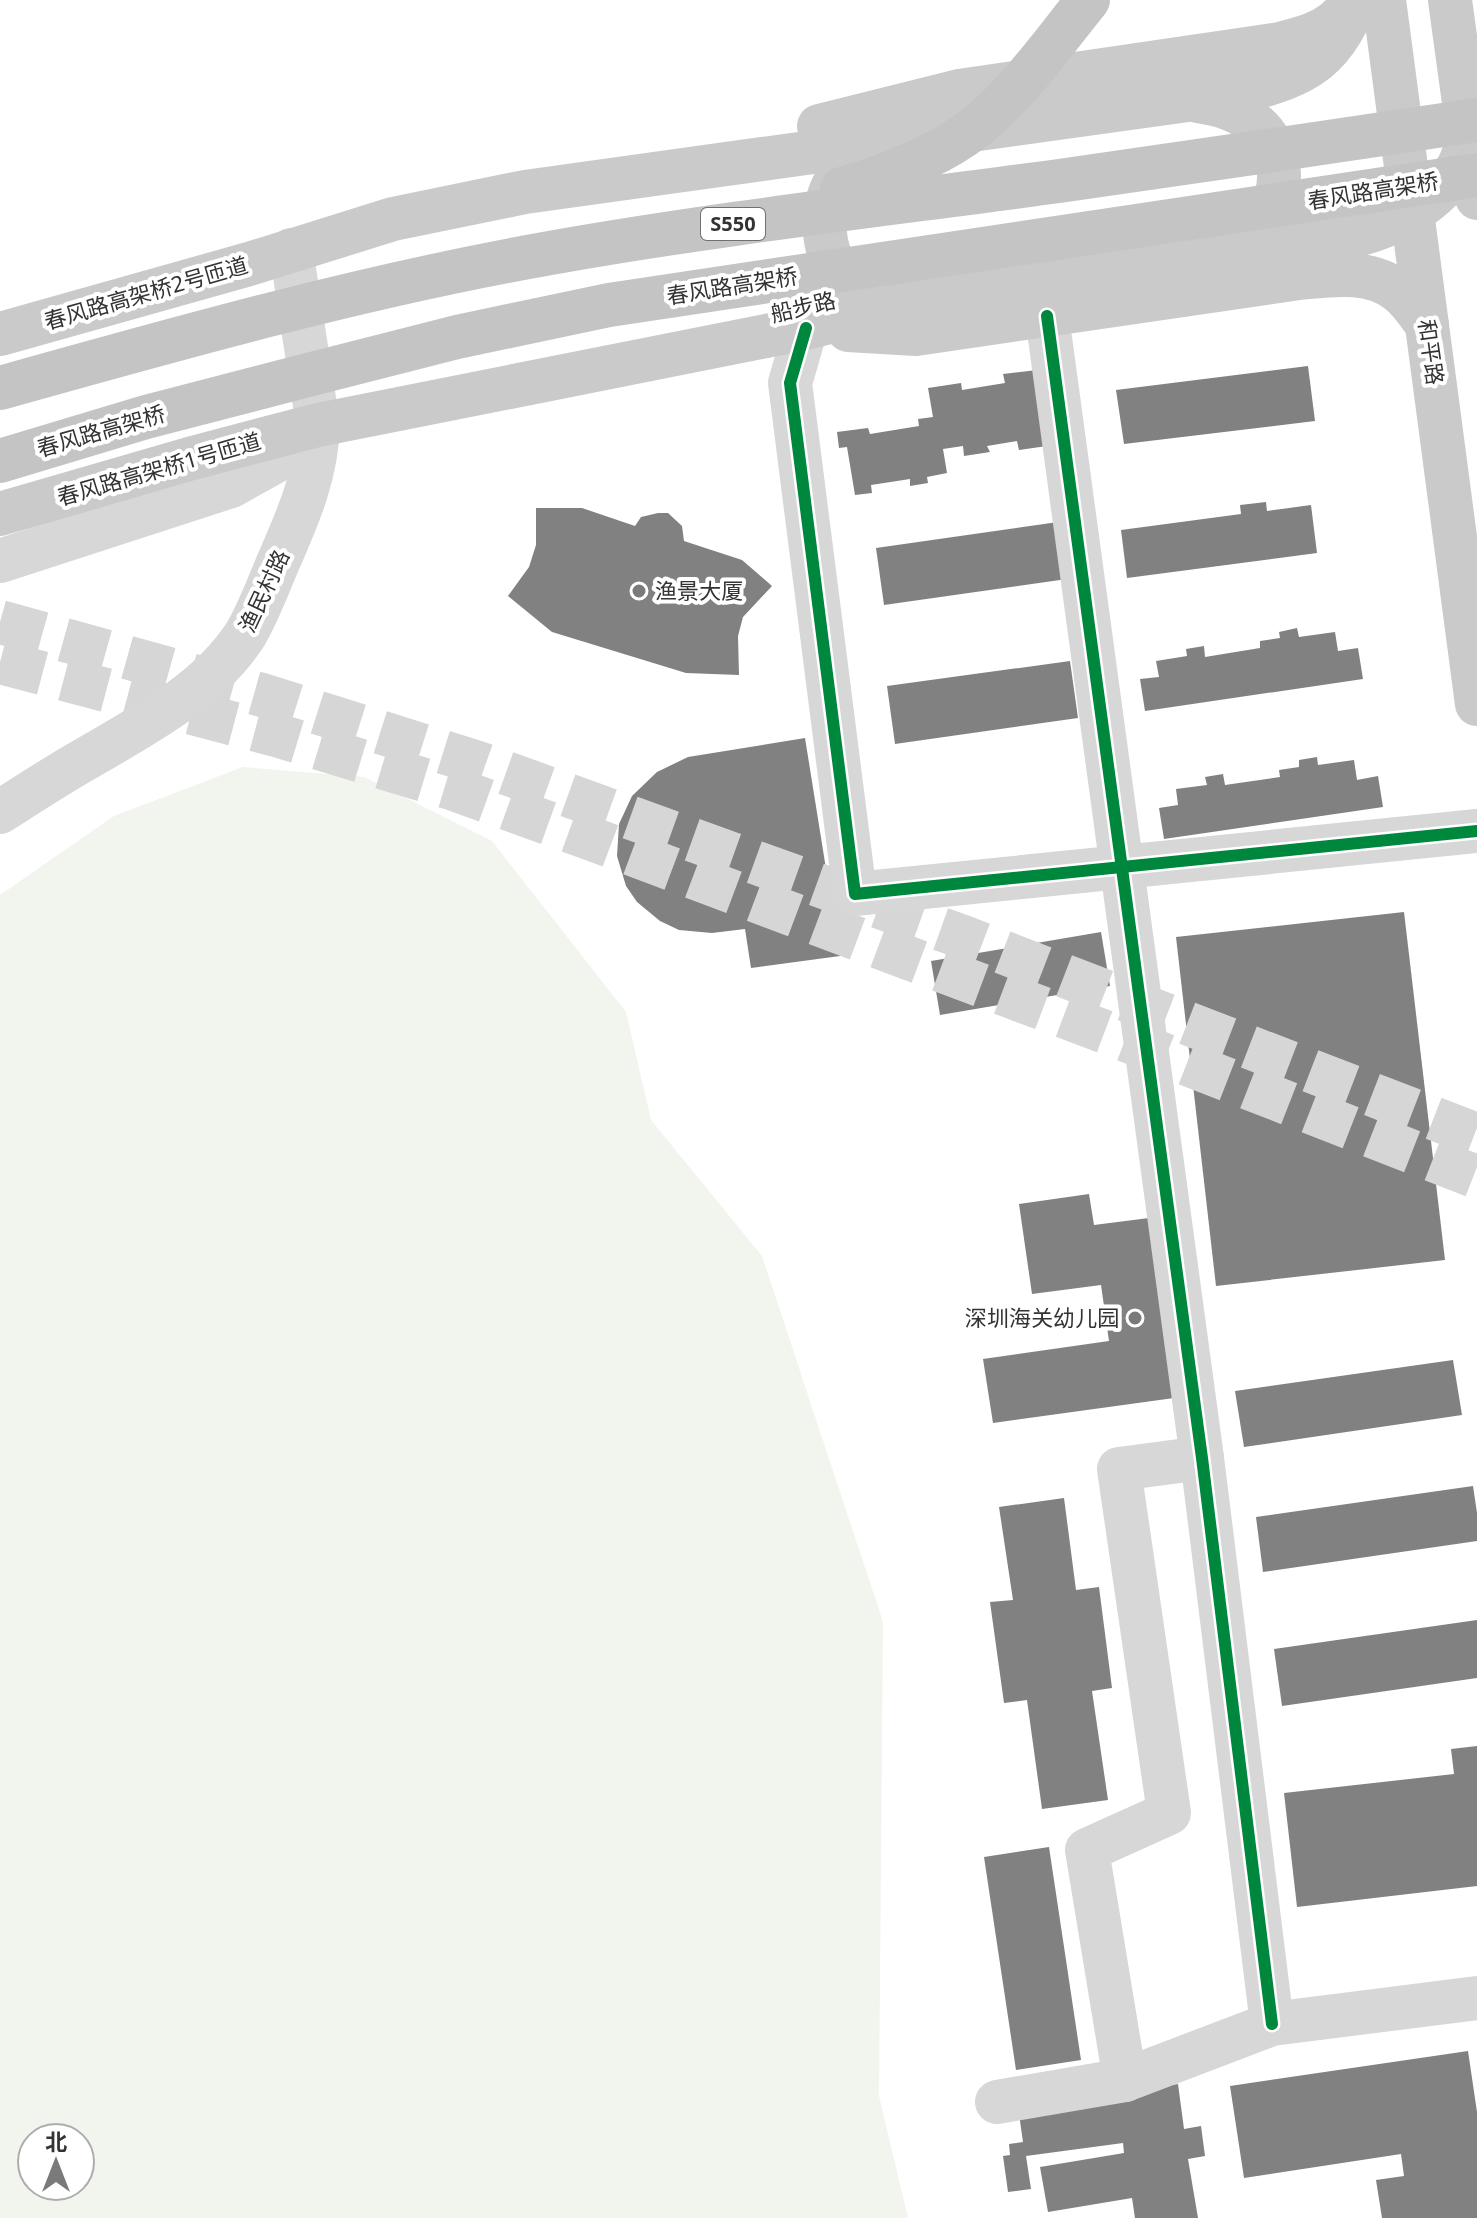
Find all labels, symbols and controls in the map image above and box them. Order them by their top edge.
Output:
street label: 春风路高架桥 [1305,165,1440,215]
road number: S550 [701,208,765,240]
street label: 春风路高架桥2号匝道 [40,249,251,335]
street label: 春风路高架桥 [664,260,799,310]
street label: 船步路 [767,284,838,328]
street label: 和平路 [1413,317,1451,387]
street label: 春风路高架桥 [33,397,168,463]
street label: 春风路高架桥1号匝道 [53,425,264,511]
street label: 渔民村路 [231,544,295,637]
place label: 渔景大厦 [655,575,743,605]
marker: 渔景大厦 [630,582,648,600]
place label: 深圳海关幼儿园 [965,1302,1119,1332]
marker: 深圳海关幼儿园 [1126,1309,1144,1327]
north arrow [16,2122,96,2202]
text: 北 [45,2126,67,2156]

